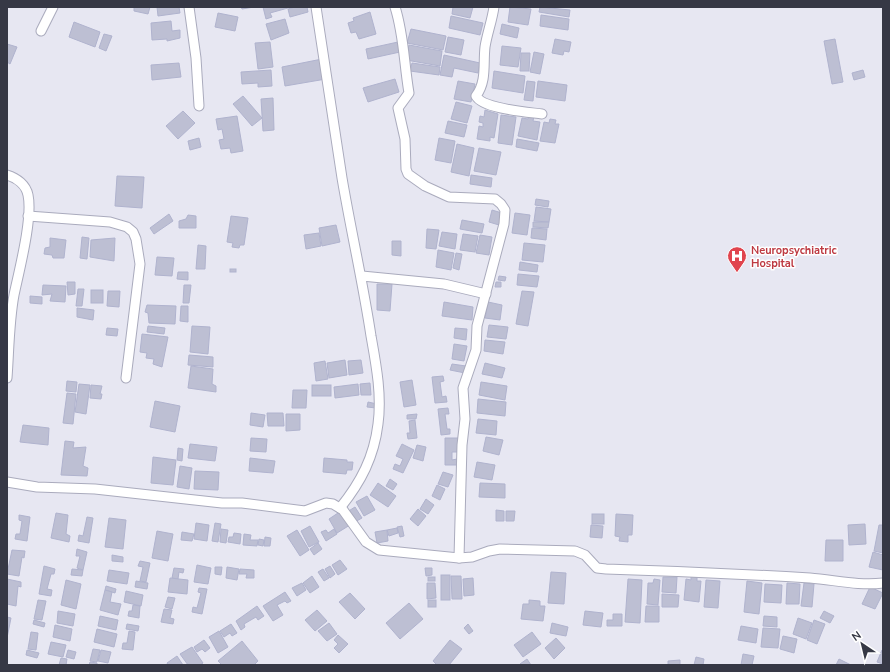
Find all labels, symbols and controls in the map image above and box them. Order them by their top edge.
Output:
place label: Neuropsychiatric Hospital [751,243,837,271]
hospital icon: Neuropsychiatric Hospital [726,245,748,273]
north arrow [842,624,882,664]
text: N [849,628,864,645]

